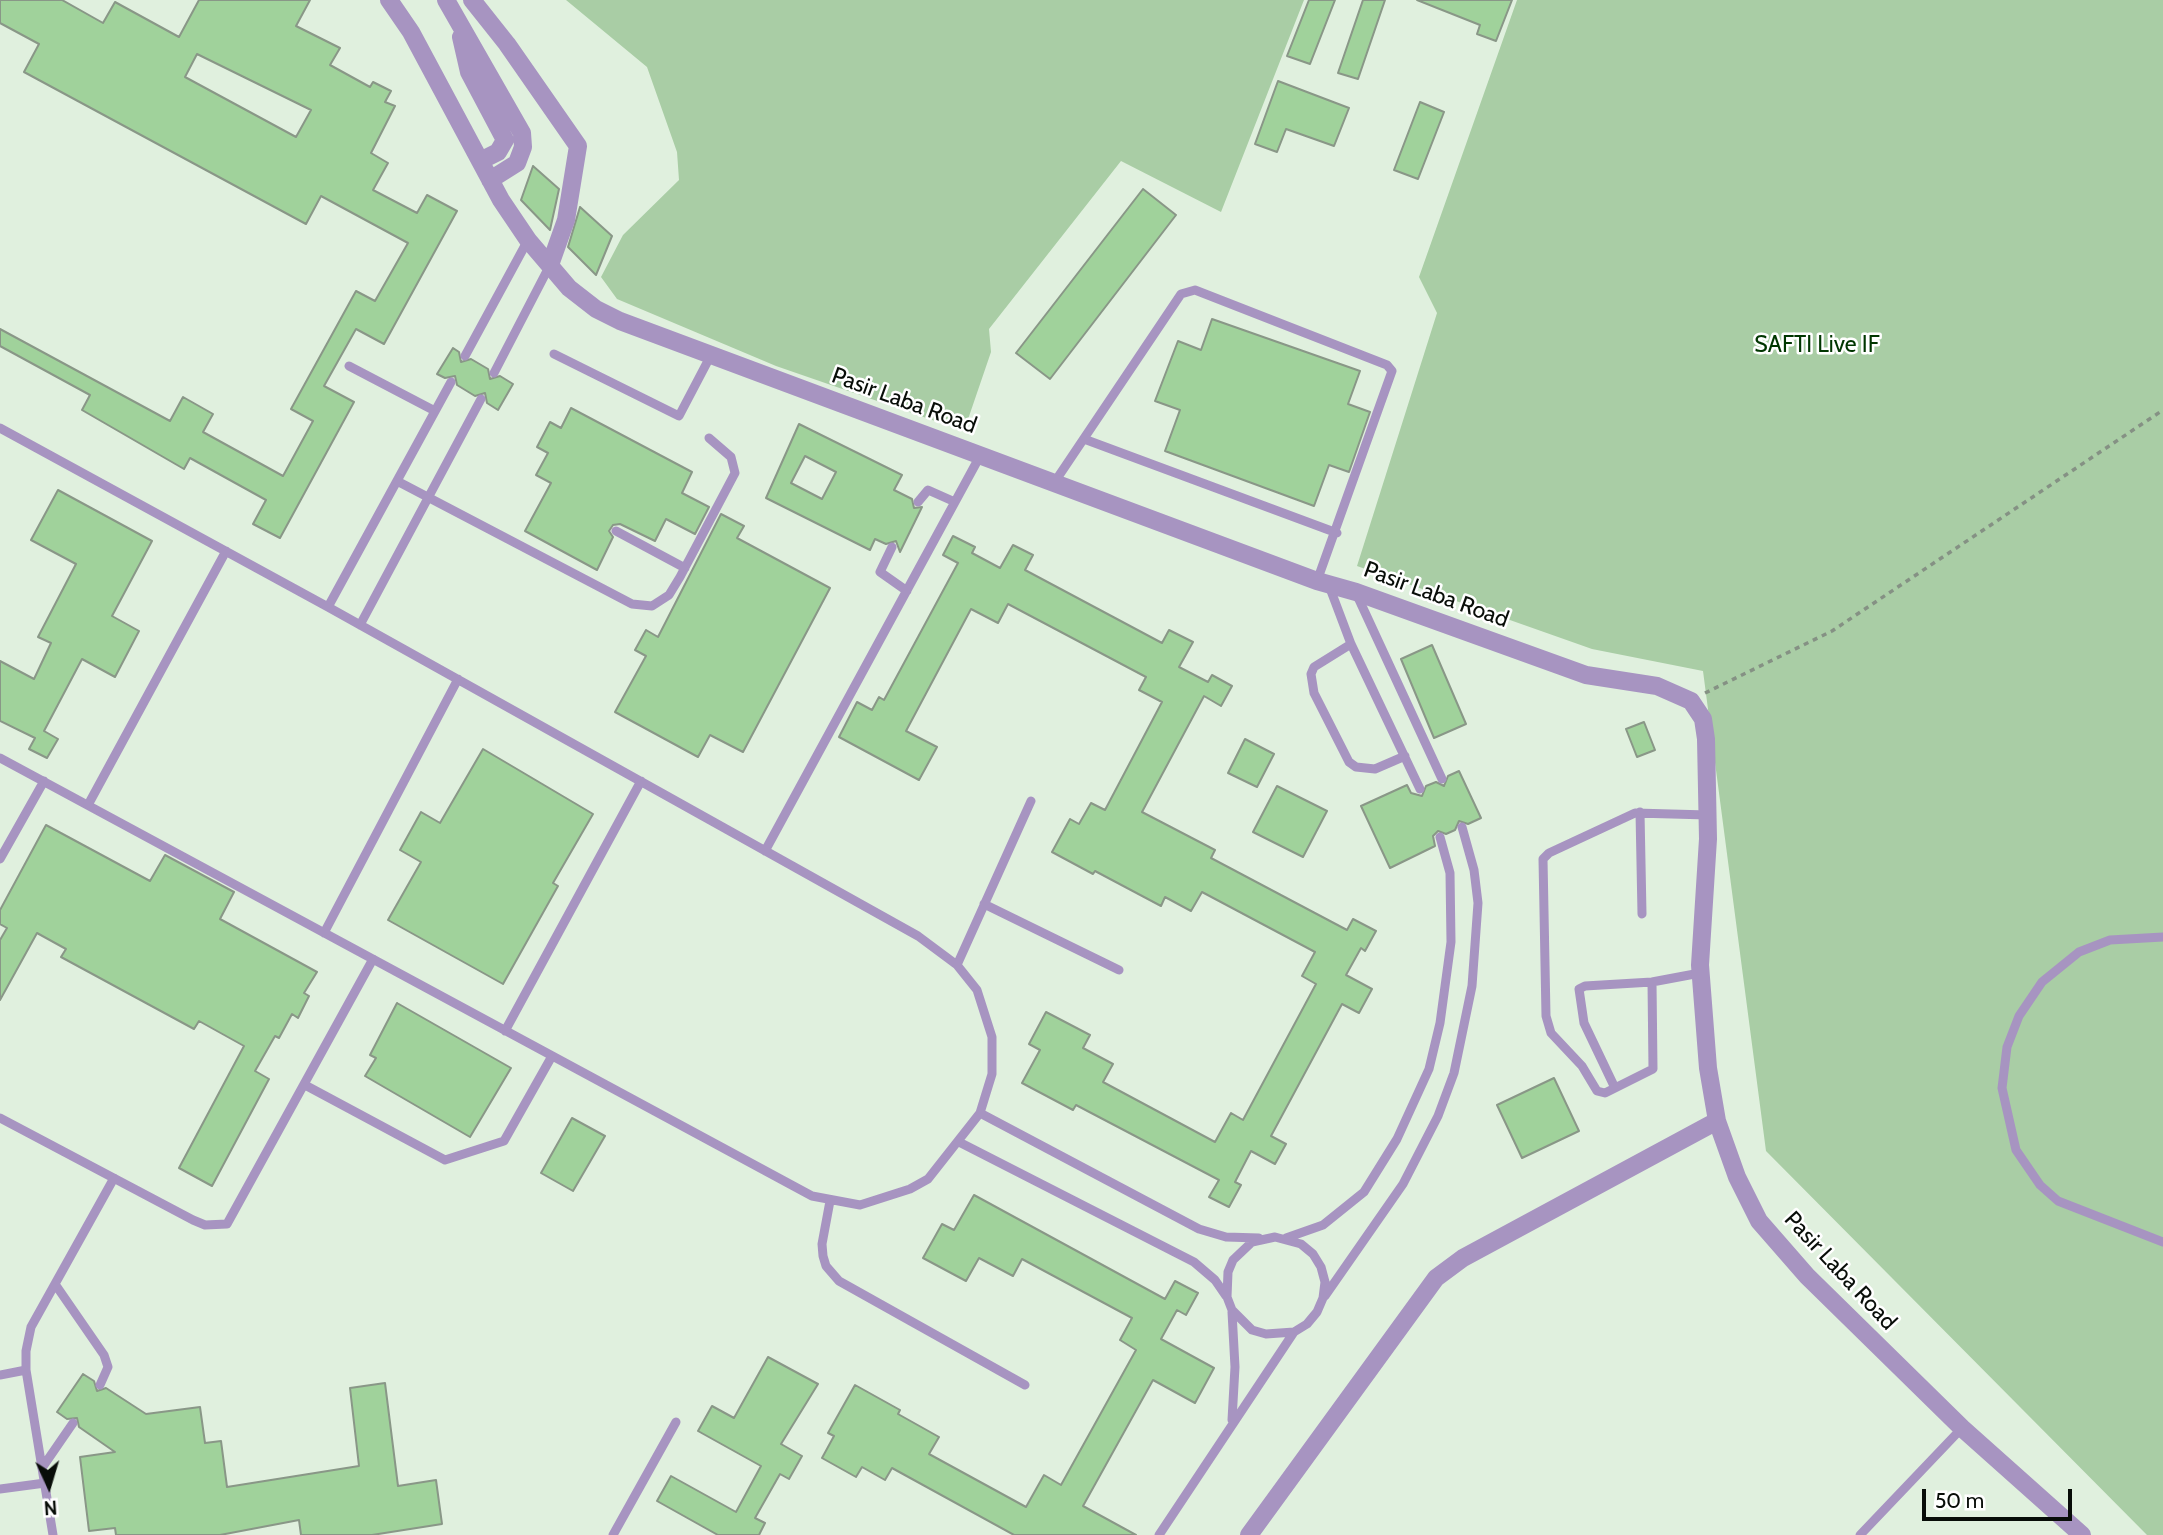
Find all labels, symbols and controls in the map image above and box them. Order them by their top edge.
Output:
park label: SAFTI Live IF [1754,331,1880,359]
street label: Pasir Laba Road [828,362,980,440]
street label: Pasir Laba Road [1360,556,1512,634]
street label: Pasir Laba Road [1778,1206,1902,1336]
north arrow [14,1451,84,1521]
scale bar [1925,1476,2076,1520]
text: 50 m [1935,1488,1984,1513]
text: N [43,1496,58,1519]

